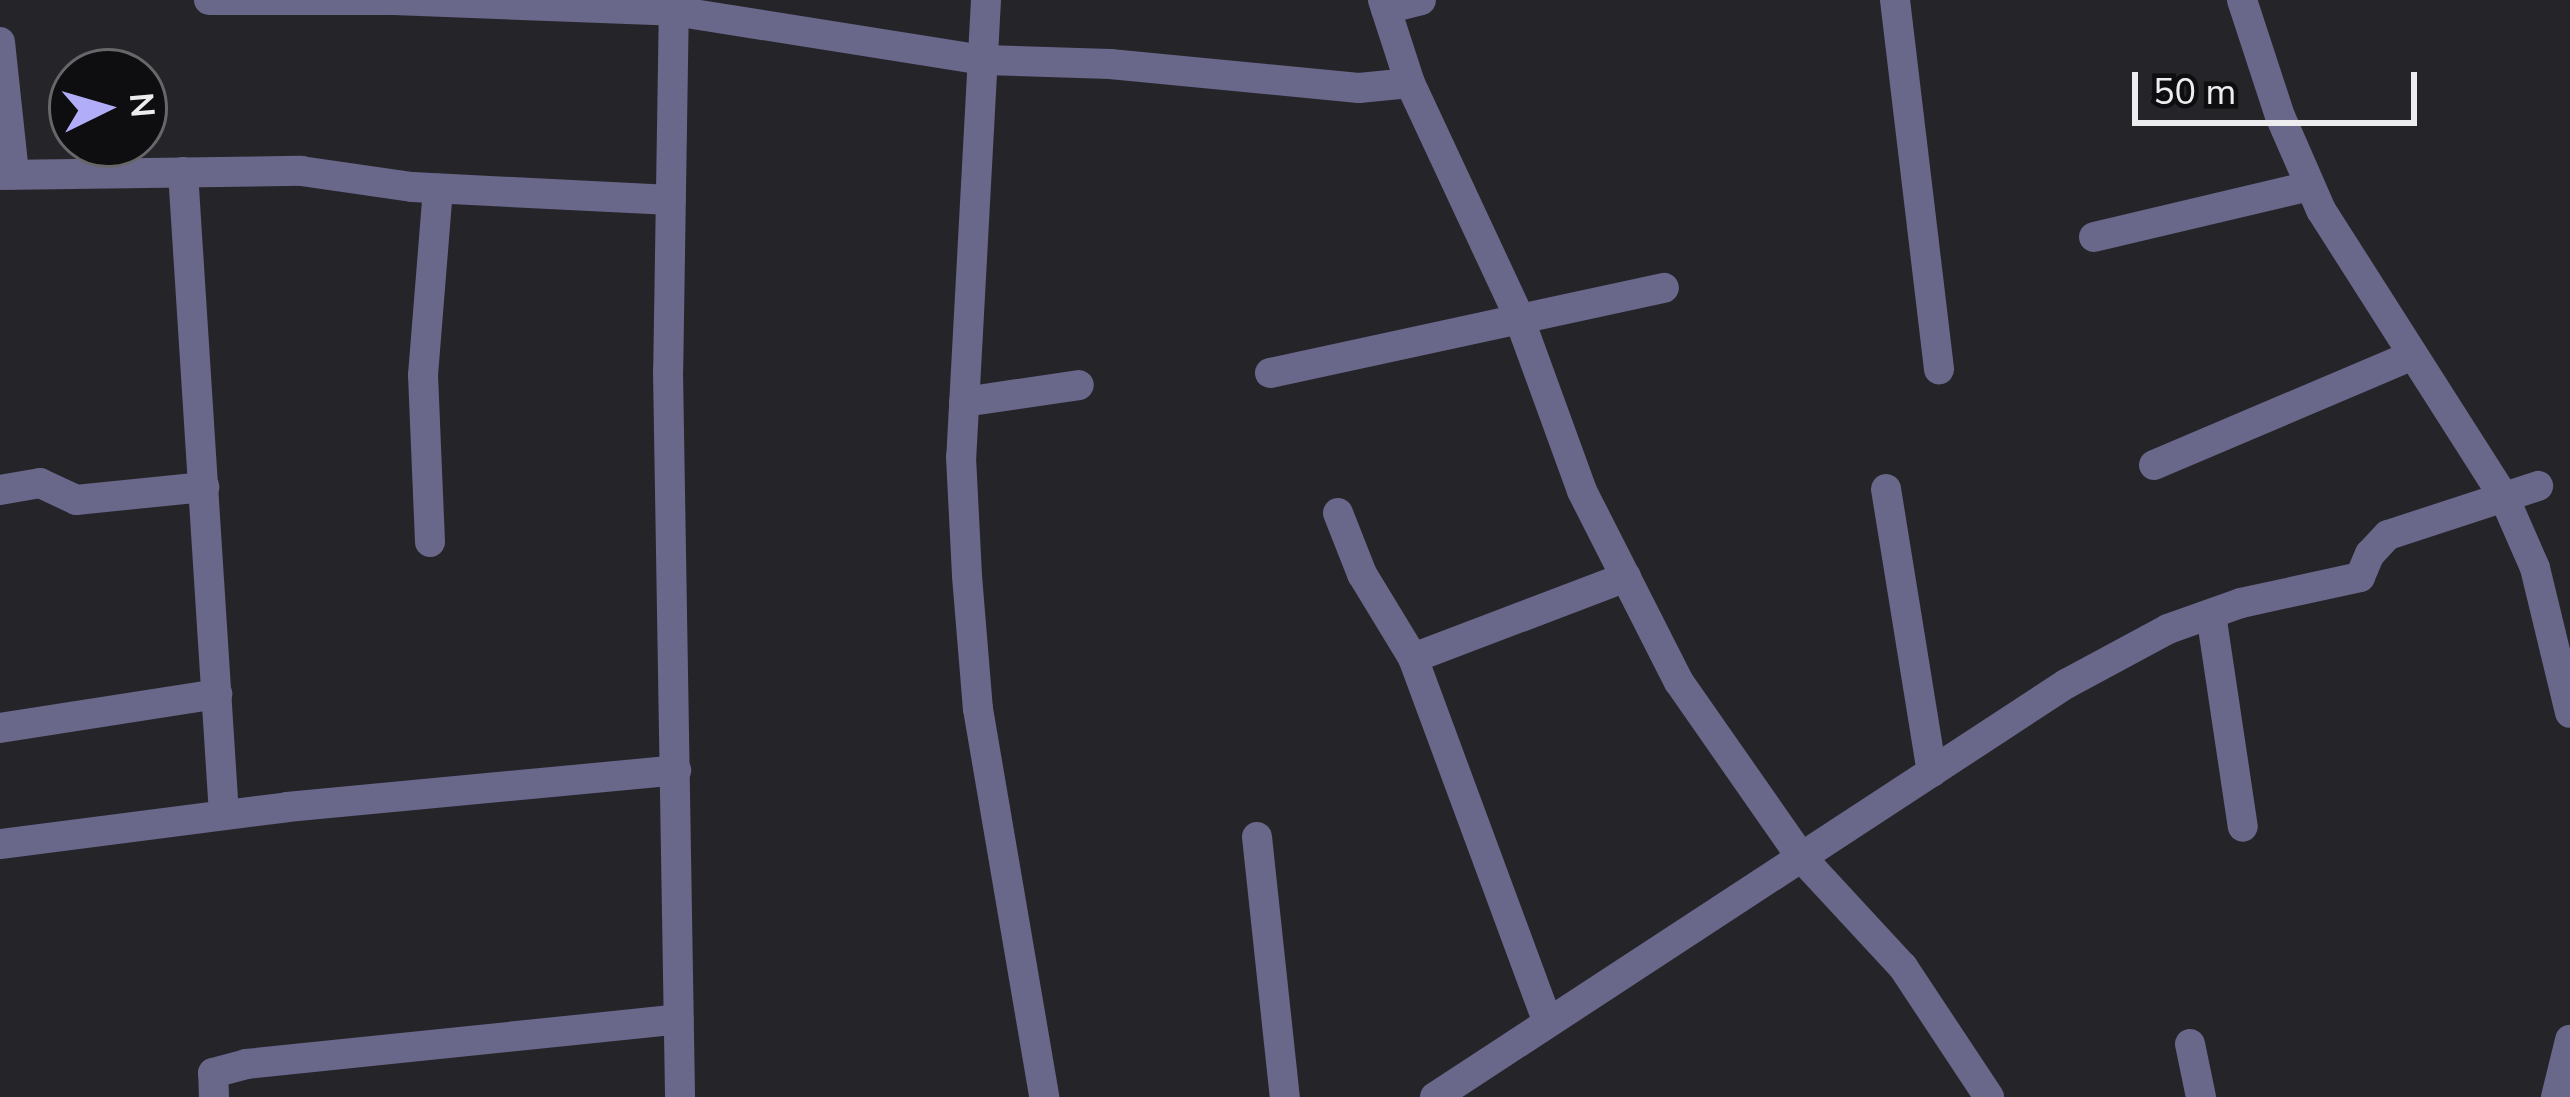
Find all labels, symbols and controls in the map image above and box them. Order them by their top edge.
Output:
north arrow [48,48,168,168]
scale bar [2138,48,2423,122]
text: 50 m [2153,68,2236,117]
text: N [118,91,165,119]

